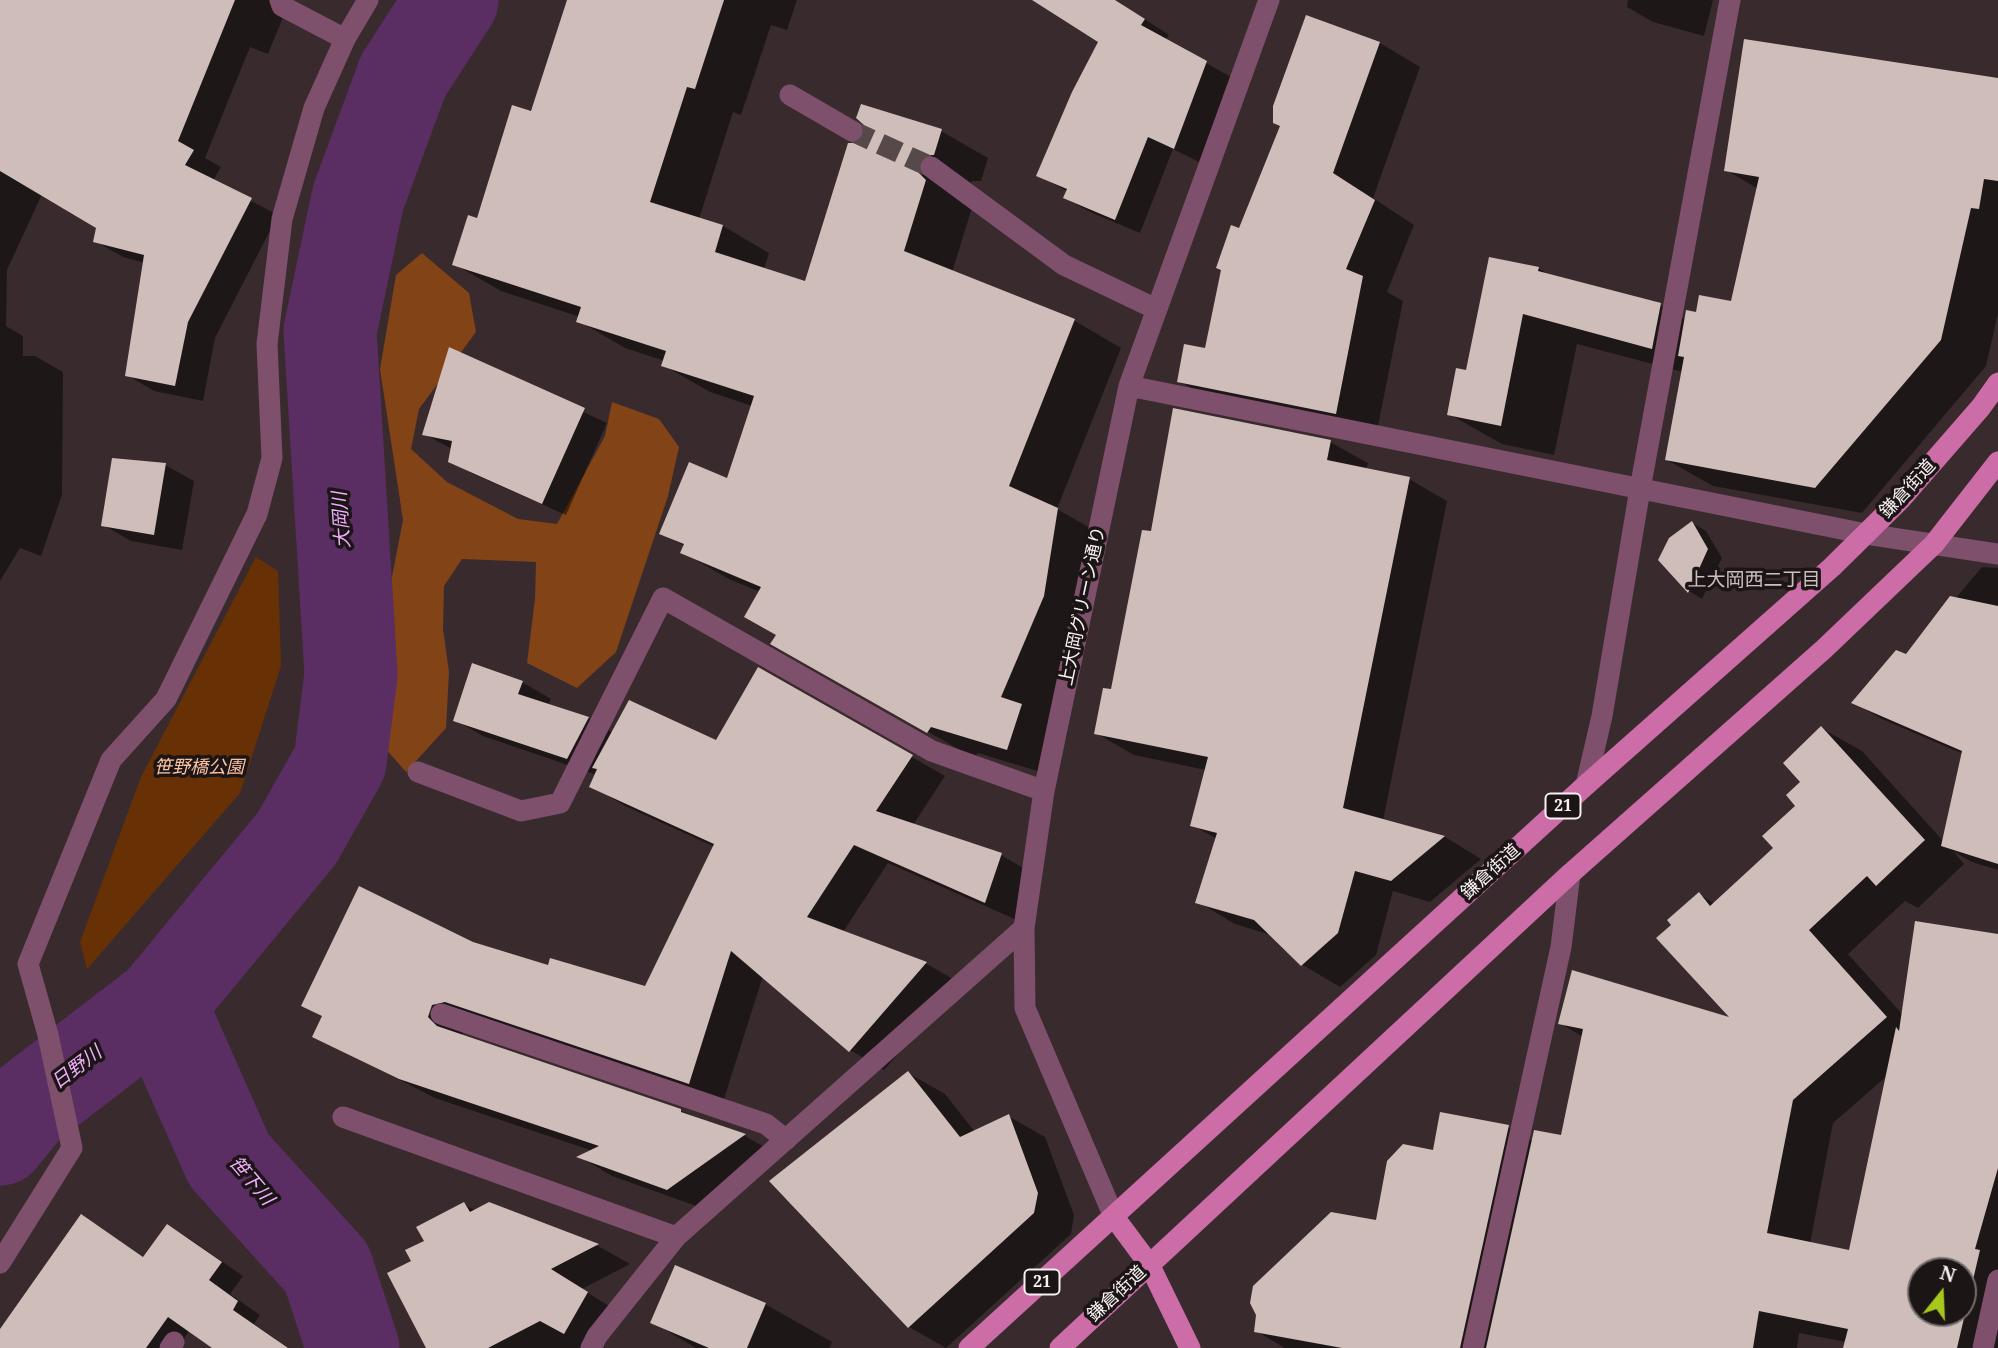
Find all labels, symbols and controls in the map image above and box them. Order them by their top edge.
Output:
street label: 鎌倉街道 [1876,455,1940,523]
water label: 大岡川 [329,491,355,549]
street label: 上大岡グリーン通り [1056,525,1110,687]
district label: 上大岡西二丁目 [1688,570,1820,592]
park label: 笹野橋公園 [154,757,244,779]
road number: 21 [1546,793,1580,818]
street label: 鎌倉街道 [1457,840,1525,904]
water label: 日野川 [47,1042,107,1094]
water label: 笹下川 [224,1152,278,1210]
north arrow [1907,1257,1977,1327]
text: N [1937,1259,1959,1289]
street label: 鎌倉街道 [1083,1262,1151,1326]
road number: 21 [1024,1270,1060,1294]

